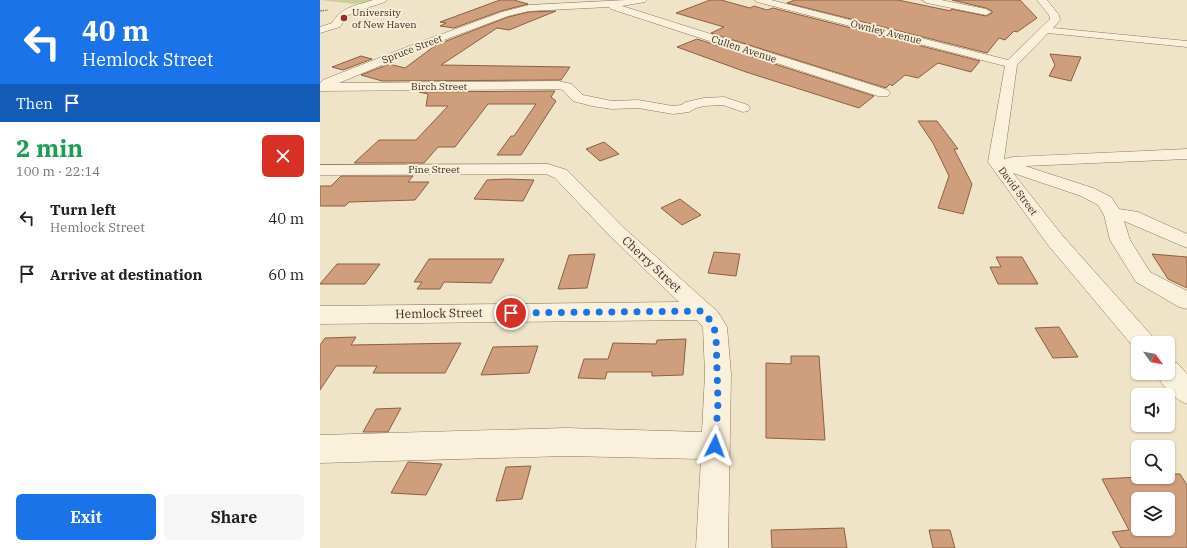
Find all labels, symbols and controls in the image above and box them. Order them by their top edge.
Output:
place label: University of New Haven [352,6,417,31]
text: 40 m [82,12,149,49]
marker: University of New Haven [339,13,349,23]
icon: left [16,16,68,68]
street label: Ownley Avenue [849,17,923,47]
street label: Spruce Street [380,31,444,66]
street label: Cullen Avenue [710,32,778,66]
text: Hemlock Street [82,48,213,71]
street label: Birch Street [411,80,468,93]
icon: arrive [61,92,83,114]
text: Then [16,94,53,113]
text: 2 min [16,132,83,164]
button: close [262,135,304,177]
text: 100 m · 22:14 [16,163,100,180]
street label: Pine Street [408,163,460,176]
street label: David Street [996,164,1041,218]
text: Turn left [50,200,116,219]
icon: left [16,207,38,229]
text: 40 m [268,209,304,228]
text: Hemlock Street [50,219,145,236]
street label: Cherry Street [619,233,685,295]
icon: arrive [16,263,38,285]
text: Arrive at destination [50,265,202,284]
text: 60 m [268,265,304,284]
pin [494,296,528,330]
icon: arrive [500,302,522,324]
street label: Hemlock Street [395,305,483,321]
north arrow [1131,336,1175,380]
map controls [1131,336,1175,536]
button: sound [1131,388,1175,432]
position arrow [694,425,736,467]
button: search [1131,440,1175,484]
button: layers [1131,492,1175,536]
button: Exit [16,494,156,540]
button: Share [164,494,304,540]

